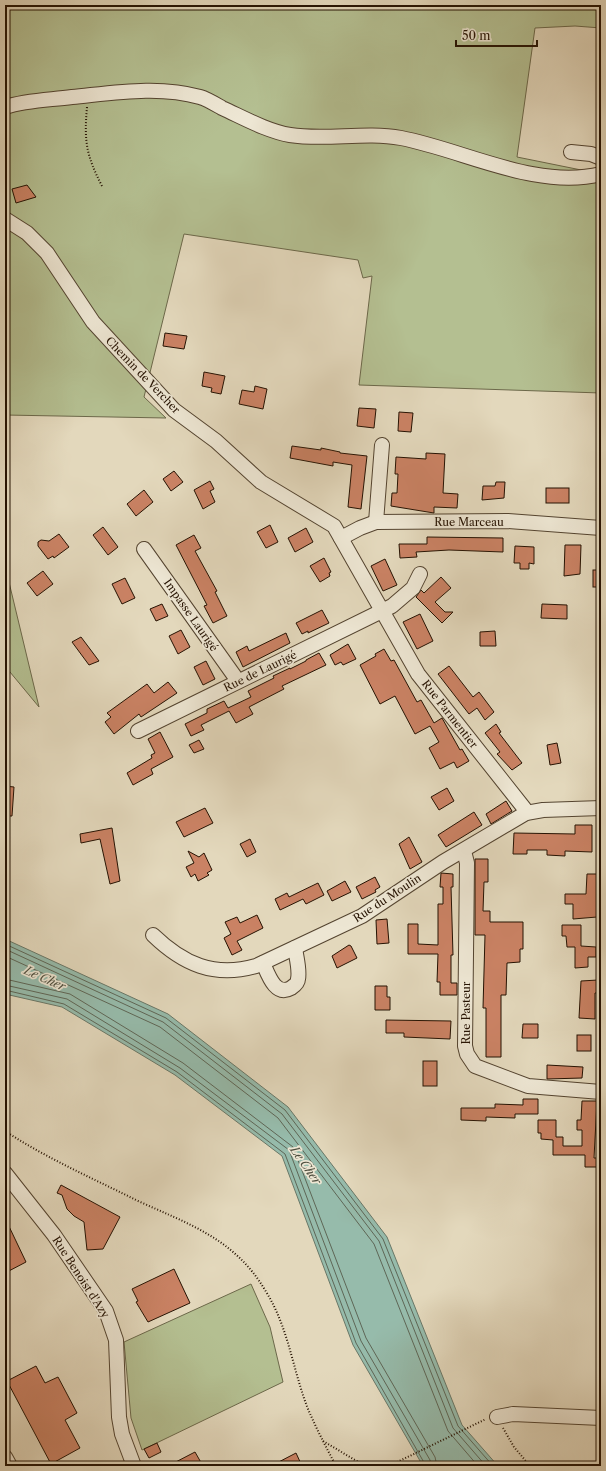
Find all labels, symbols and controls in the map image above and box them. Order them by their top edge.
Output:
scale bar [456,22,537,48]
text: 50 m [462,28,491,43]
street label: Chemin de Vercher [103,334,184,417]
street label: Rue Marceau [434,515,504,529]
street label: Impasse Laurigé [161,576,221,654]
street label: Rue de Laurigé [221,647,299,695]
street label: Rue Parmentier [419,677,481,751]
street label: Rue du Moulin [350,871,424,925]
water label: Le Cher [21,962,69,994]
street label: Rue Pasteur [459,981,473,1045]
water label: Le Cher [287,1142,325,1188]
street label: Rue Benoist d'Azy [49,1234,113,1321]

